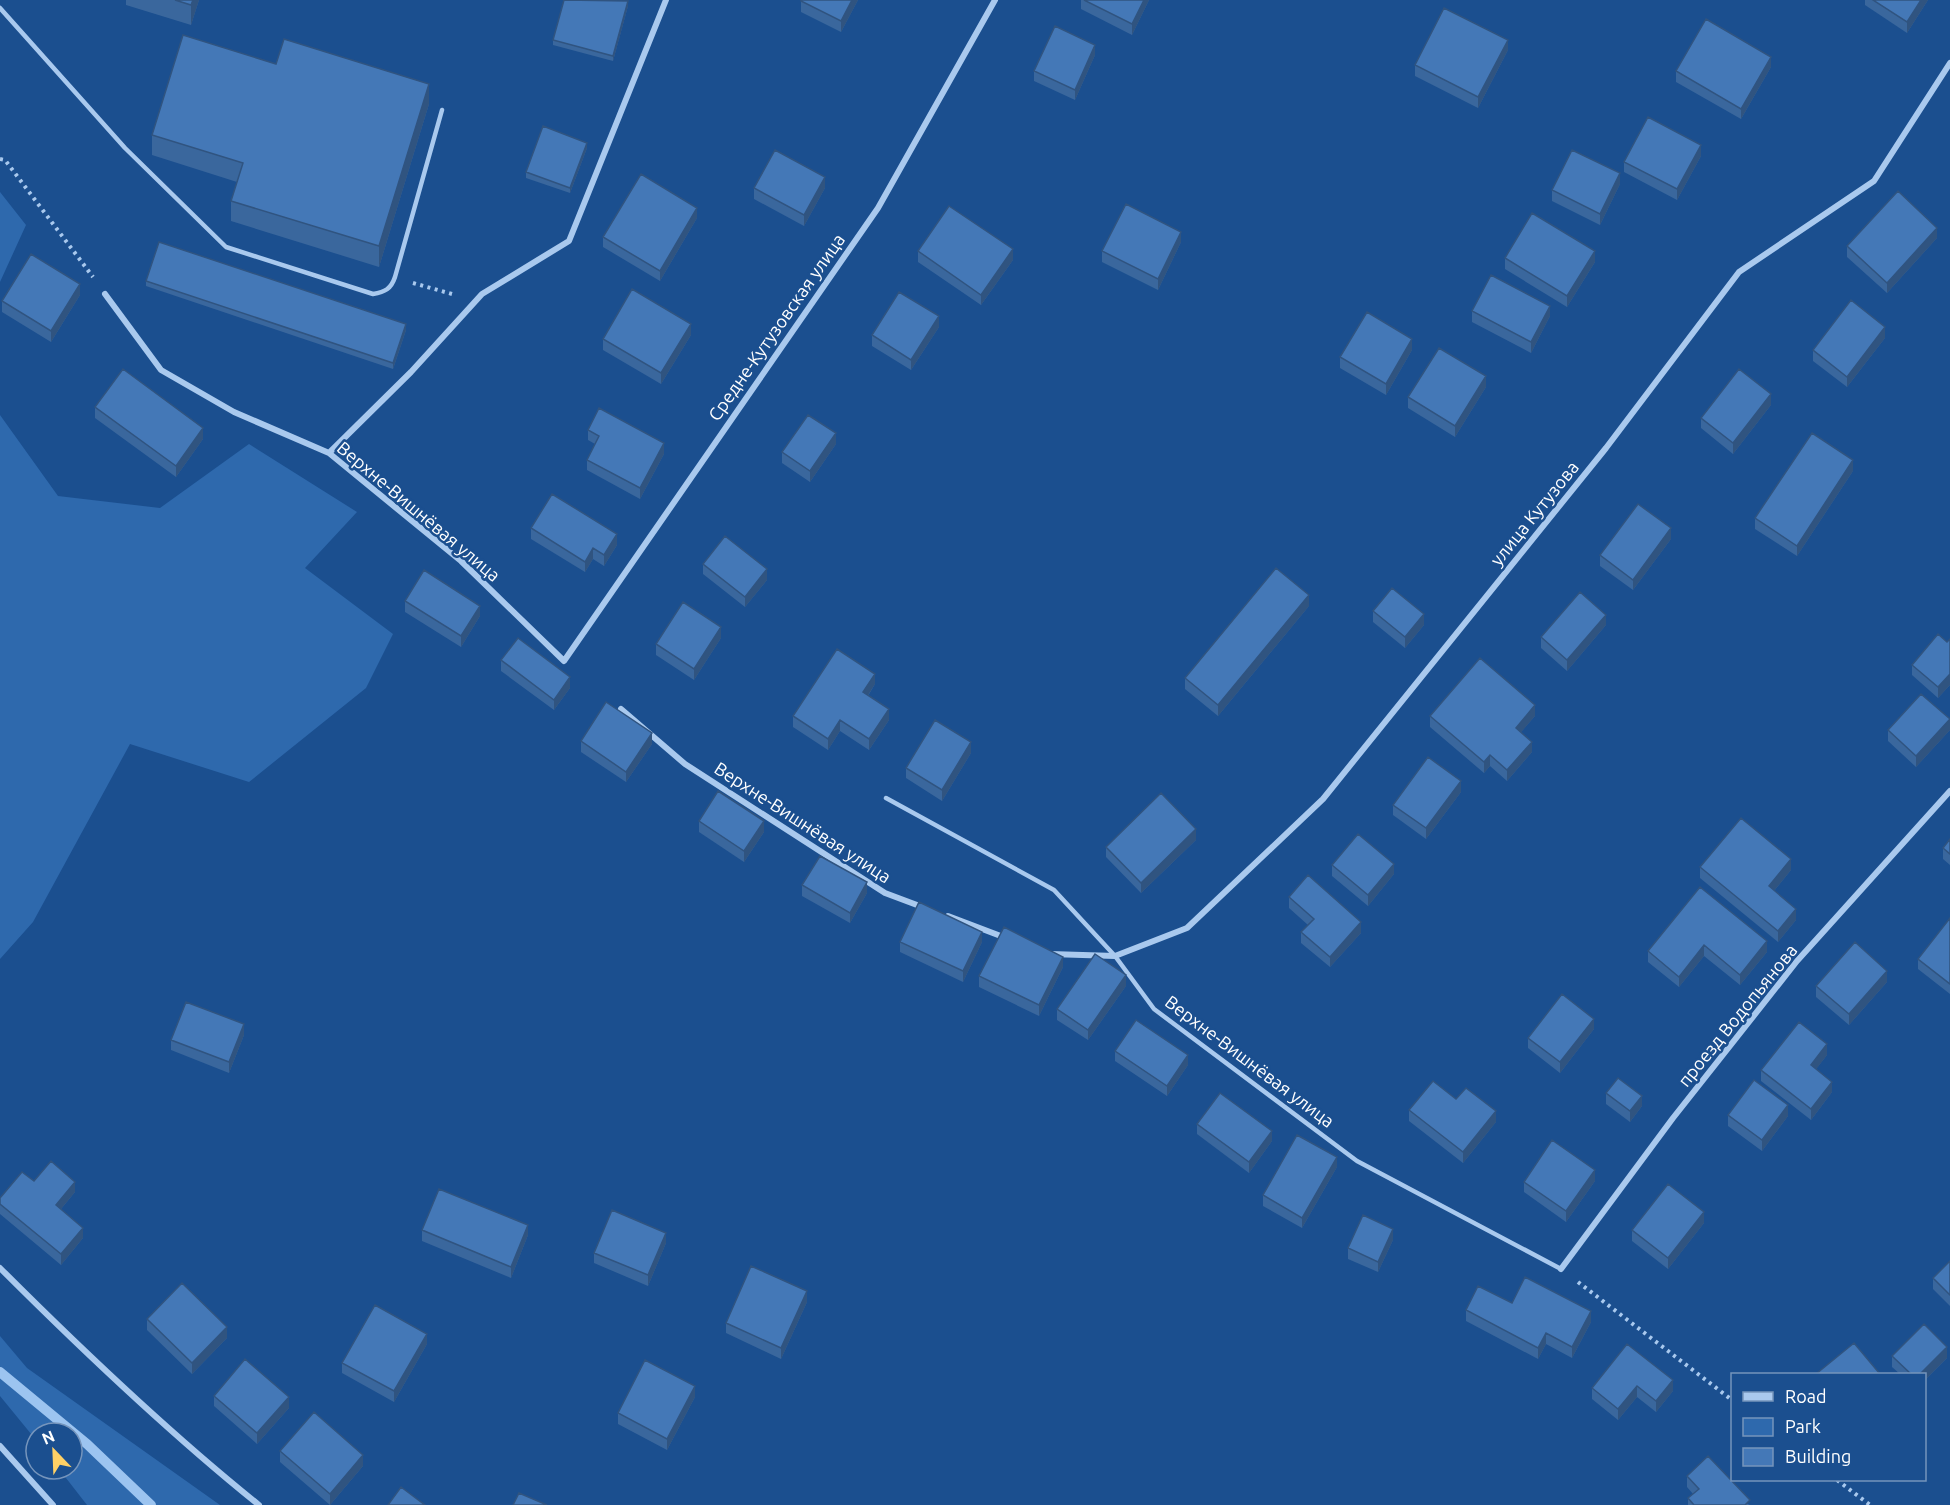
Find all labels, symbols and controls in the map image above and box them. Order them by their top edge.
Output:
street label: Средне-Кутузовская улица [704,230,848,424]
street label: Верхне-Вишнёвая улица [334,437,504,585]
street label: улица Кутузова [1486,457,1582,569]
street label: Верхне-Вишнёвая улица [711,757,895,887]
street label: проезд Водопьянова [1673,940,1801,1090]
street label: Верхне-Вишнёвая улица [1162,991,1338,1131]
legend [1731,1373,1926,1481]
text: Road [1785,1386,1827,1406]
text: Park [1785,1416,1821,1436]
north arrow [24,1421,84,1481]
text: N [39,1427,57,1448]
text: Building [1785,1446,1851,1466]

